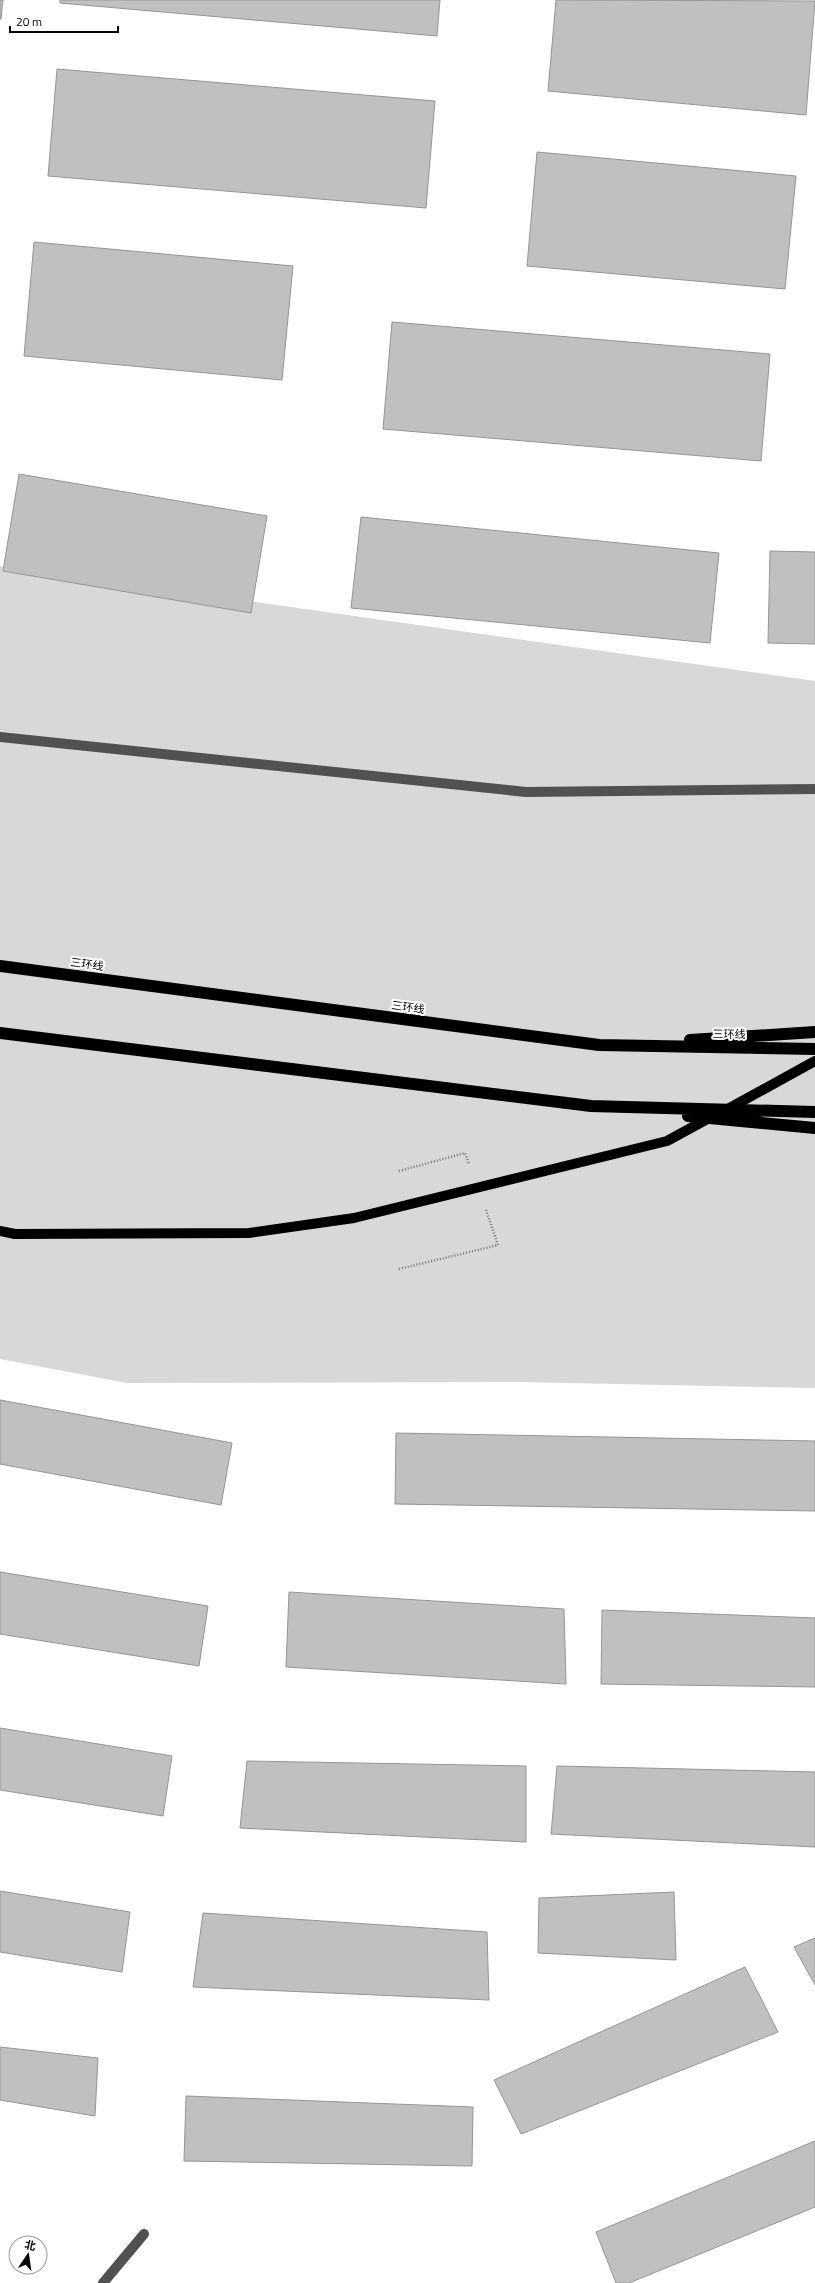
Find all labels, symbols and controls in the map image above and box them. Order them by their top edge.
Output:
scale bar [10,8,118,34]
text: 20 m [16,12,42,31]
street label: 三环线 [70,954,104,974]
street label: 三环线 [391,997,425,1017]
street label: 三环线 [712,1026,746,1042]
north arrow [8,2235,48,2275]
text: 北 [23,2236,37,2254]

